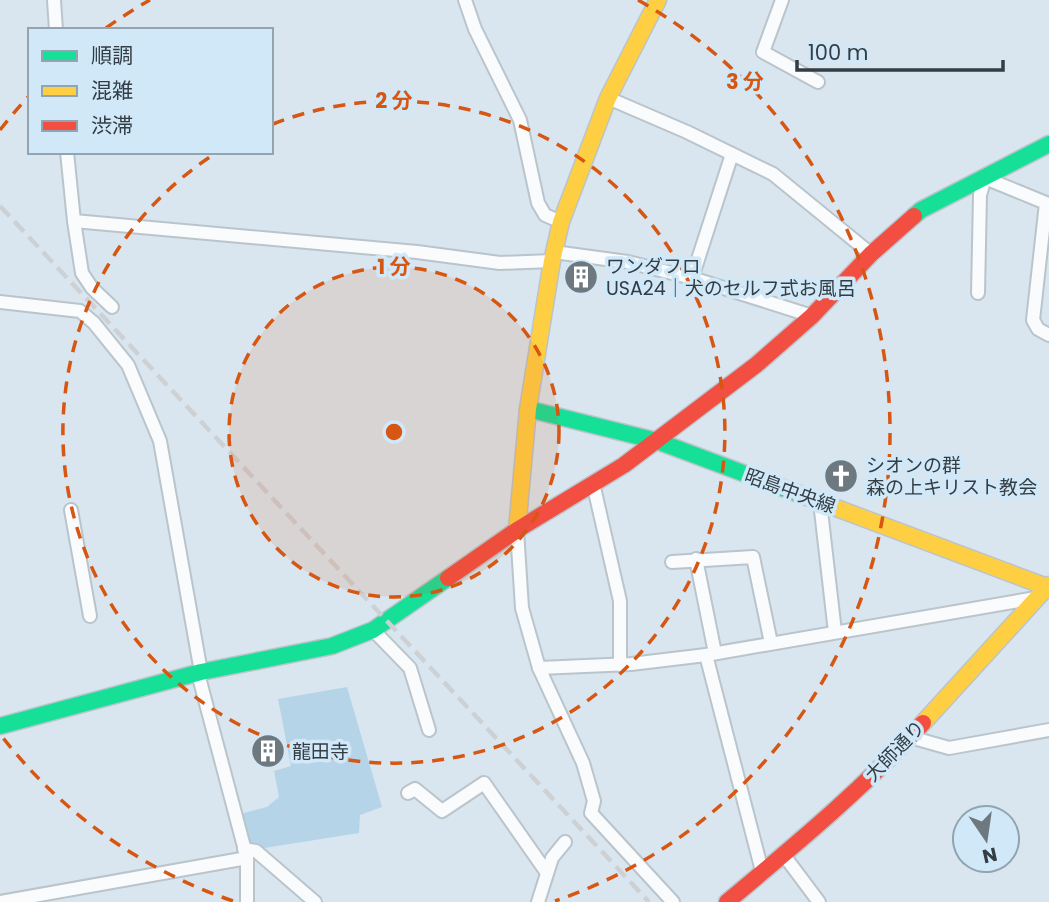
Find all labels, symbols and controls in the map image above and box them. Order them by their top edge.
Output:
legend [28,28,273,154]
scale bar [797,28,1004,72]
text: 100 m [808,38,868,67]
text: 順調 [91,41,133,70]
text: 3 分 [726,67,764,96]
text: 混雑 [91,76,133,105]
text: 2 分 [375,86,413,115]
text: 渋滞 [91,111,133,140]
text: 1 分 [377,252,411,281]
place label: ワンダフロ USA24｜犬のセルフ式お風呂 [606,253,856,302]
building icon: ワンダフロ USA24｜犬のセルフ式お風呂 [562,258,600,296]
centre of rings [382,420,406,444]
place label: シオンの群 森の上キリスト教会 [866,452,1037,501]
church icon: シオンの群 森の上キリスト教会 [822,457,860,495]
street label: 昭島中央線 [741,462,839,520]
street label: 大師通り [859,714,931,788]
building icon: 龍田寺 [249,732,287,770]
place label: 龍田寺 [292,738,349,765]
north arrow [951,804,1021,874]
text: N [980,840,1000,870]

